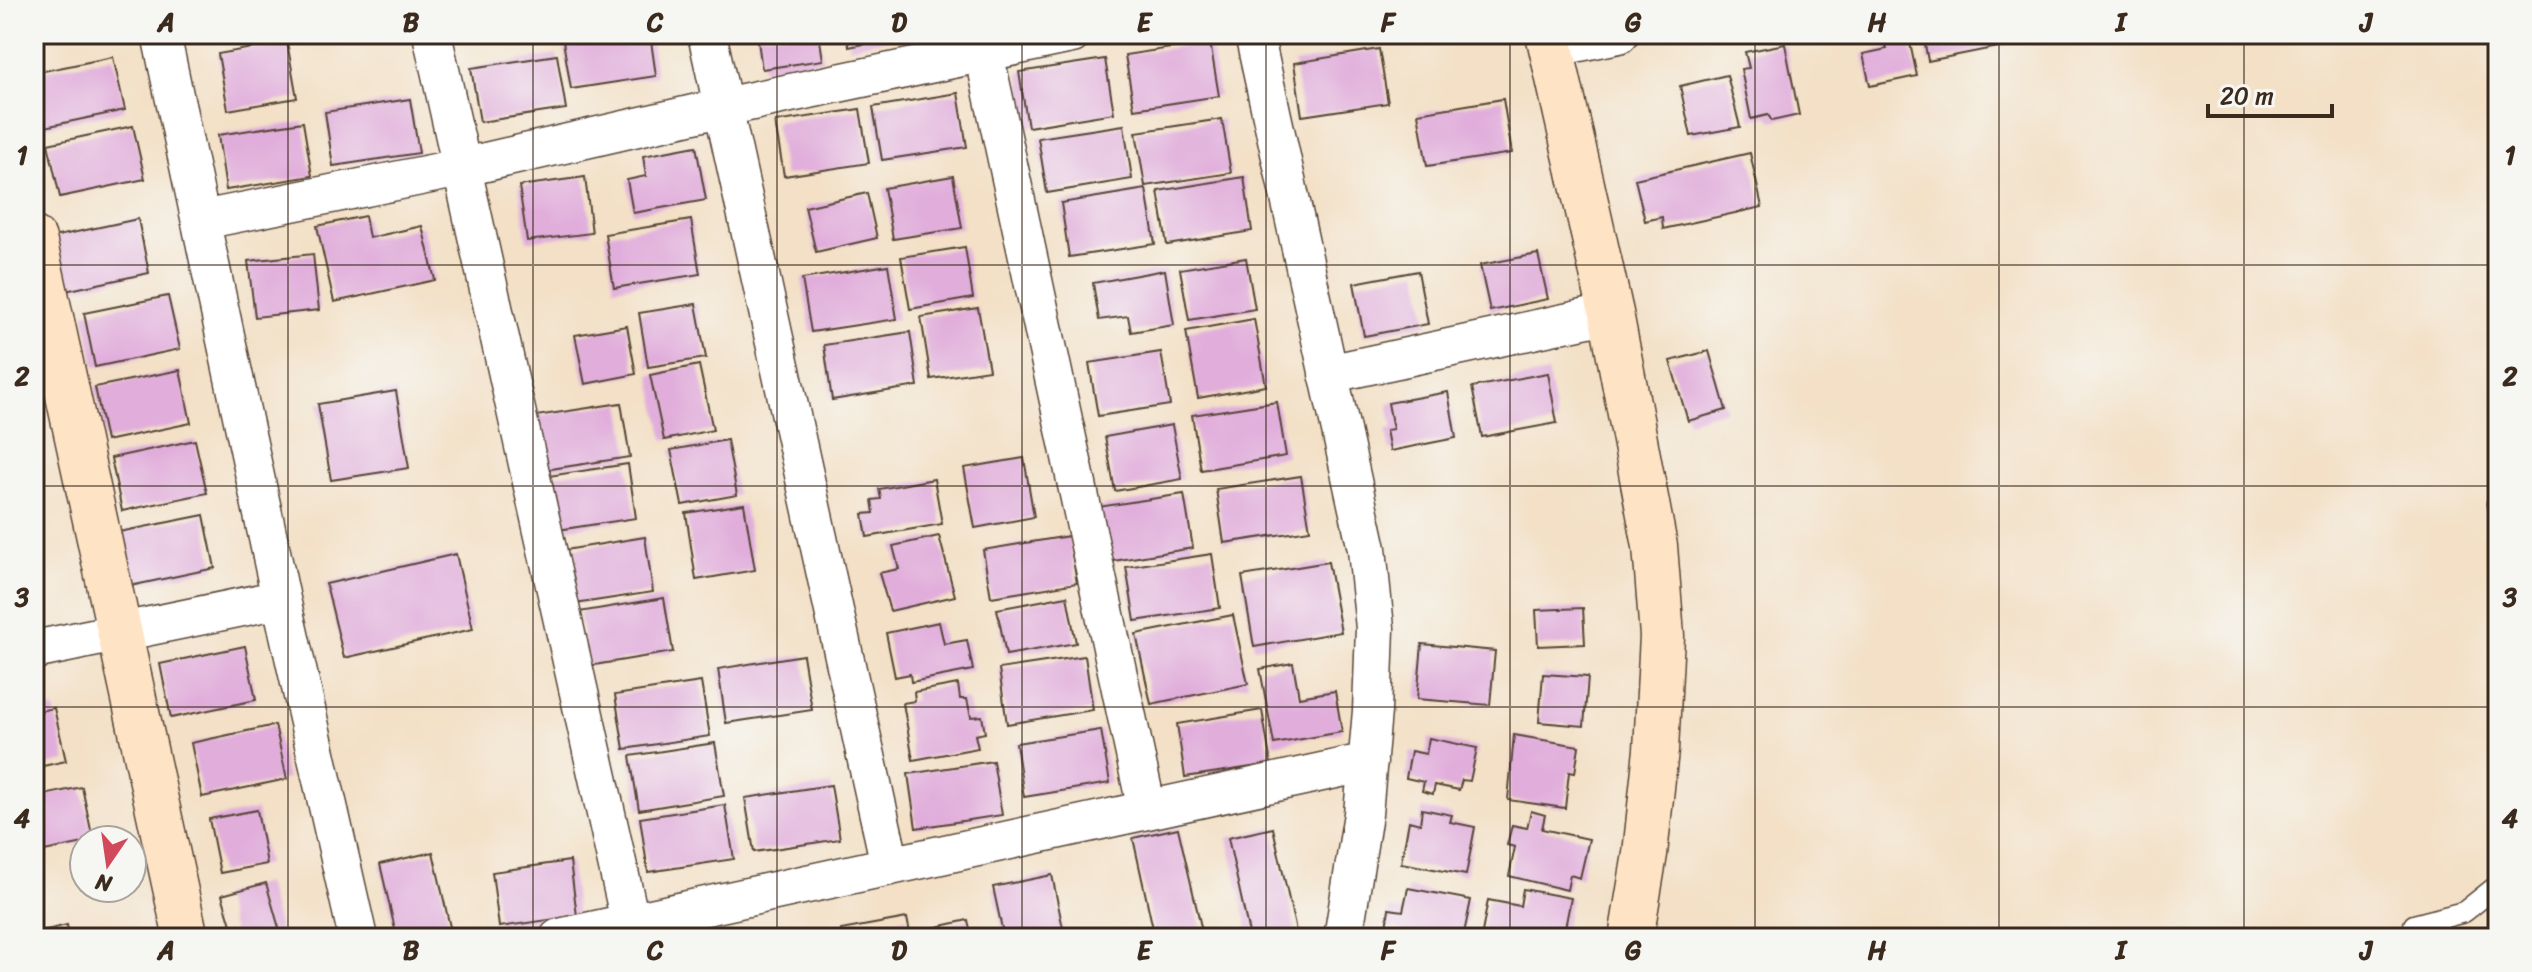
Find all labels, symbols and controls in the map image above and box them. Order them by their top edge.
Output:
text: A [156,0,175,45]
text: B [403,0,420,45]
text: C [646,0,664,45]
text: D [891,0,907,45]
text: E [1137,0,1154,45]
text: F [1380,0,1397,45]
text: G [1625,0,1642,45]
text: H [1868,0,1887,45]
text: I [2114,0,2129,45]
text: J [2358,0,2374,45]
scale bar [2208,68,2332,118]
text: 20 m [2220,75,2274,117]
text: 1 [16,132,28,178]
text: 1 [2504,132,2516,178]
text: 2 [13,353,30,399]
text: 2 [2501,353,2518,399]
text: 3 [14,574,30,620]
text: 3 [2502,574,2518,620]
text: 4 [14,795,30,841]
text: 4 [2502,795,2518,841]
north arrow [68,824,148,904]
text: N [91,862,116,904]
text: A [156,927,175,972]
text: B [403,927,420,972]
text: C [646,927,664,972]
text: D [891,927,907,972]
text: E [1137,927,1154,972]
text: F [1380,927,1397,972]
text: G [1625,927,1642,972]
text: H [1868,927,1887,972]
text: I [2114,927,2129,972]
text: J [2358,927,2374,972]

